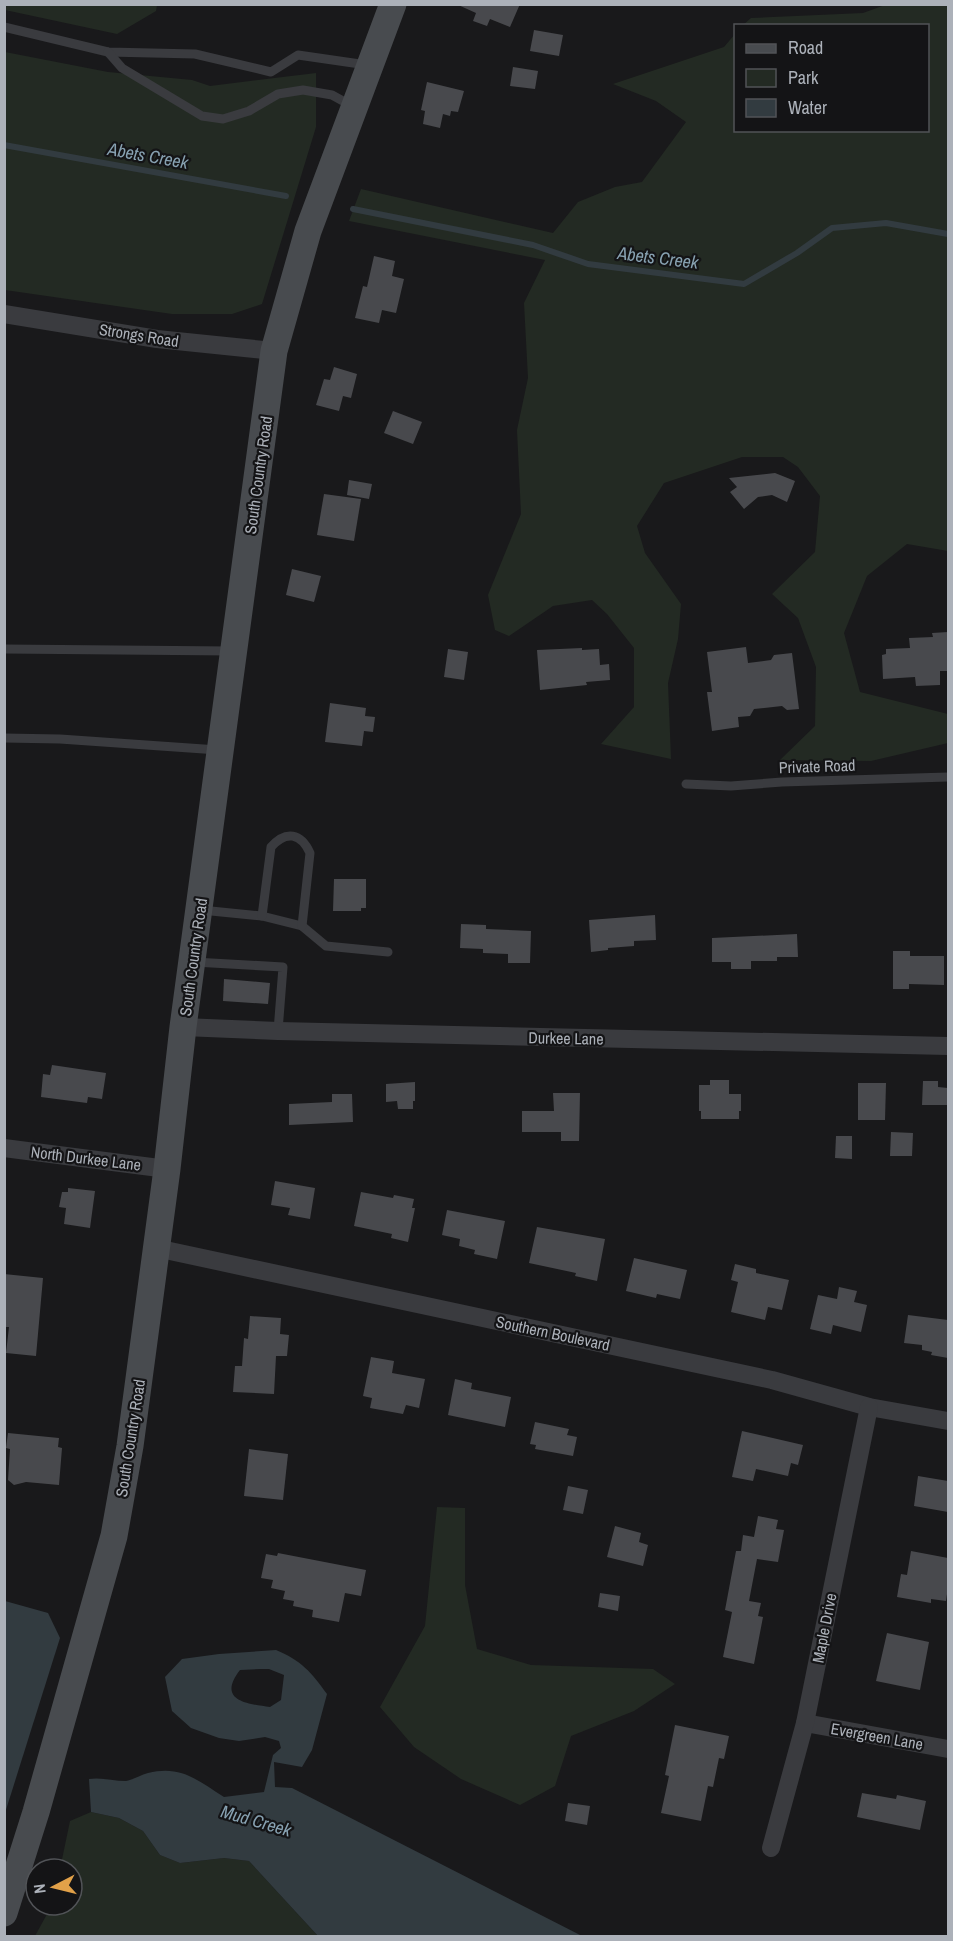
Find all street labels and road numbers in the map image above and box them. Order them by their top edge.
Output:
street label: Strongs Road [98,318,180,352]
street label: South Country Road [239,415,277,535]
street label: Private Road [778,754,856,778]
street label: South Country Road [174,897,212,1017]
street label: Durkee Lane [528,1026,604,1050]
street label: North Durkee Lane [30,1140,142,1176]
street label: Southern Boulevard [494,1310,612,1356]
street label: South Country Road [110,1378,150,1498]
street label: Maple Drive [806,1591,842,1665]
street label: Evergreen Lane [829,1717,925,1755]

